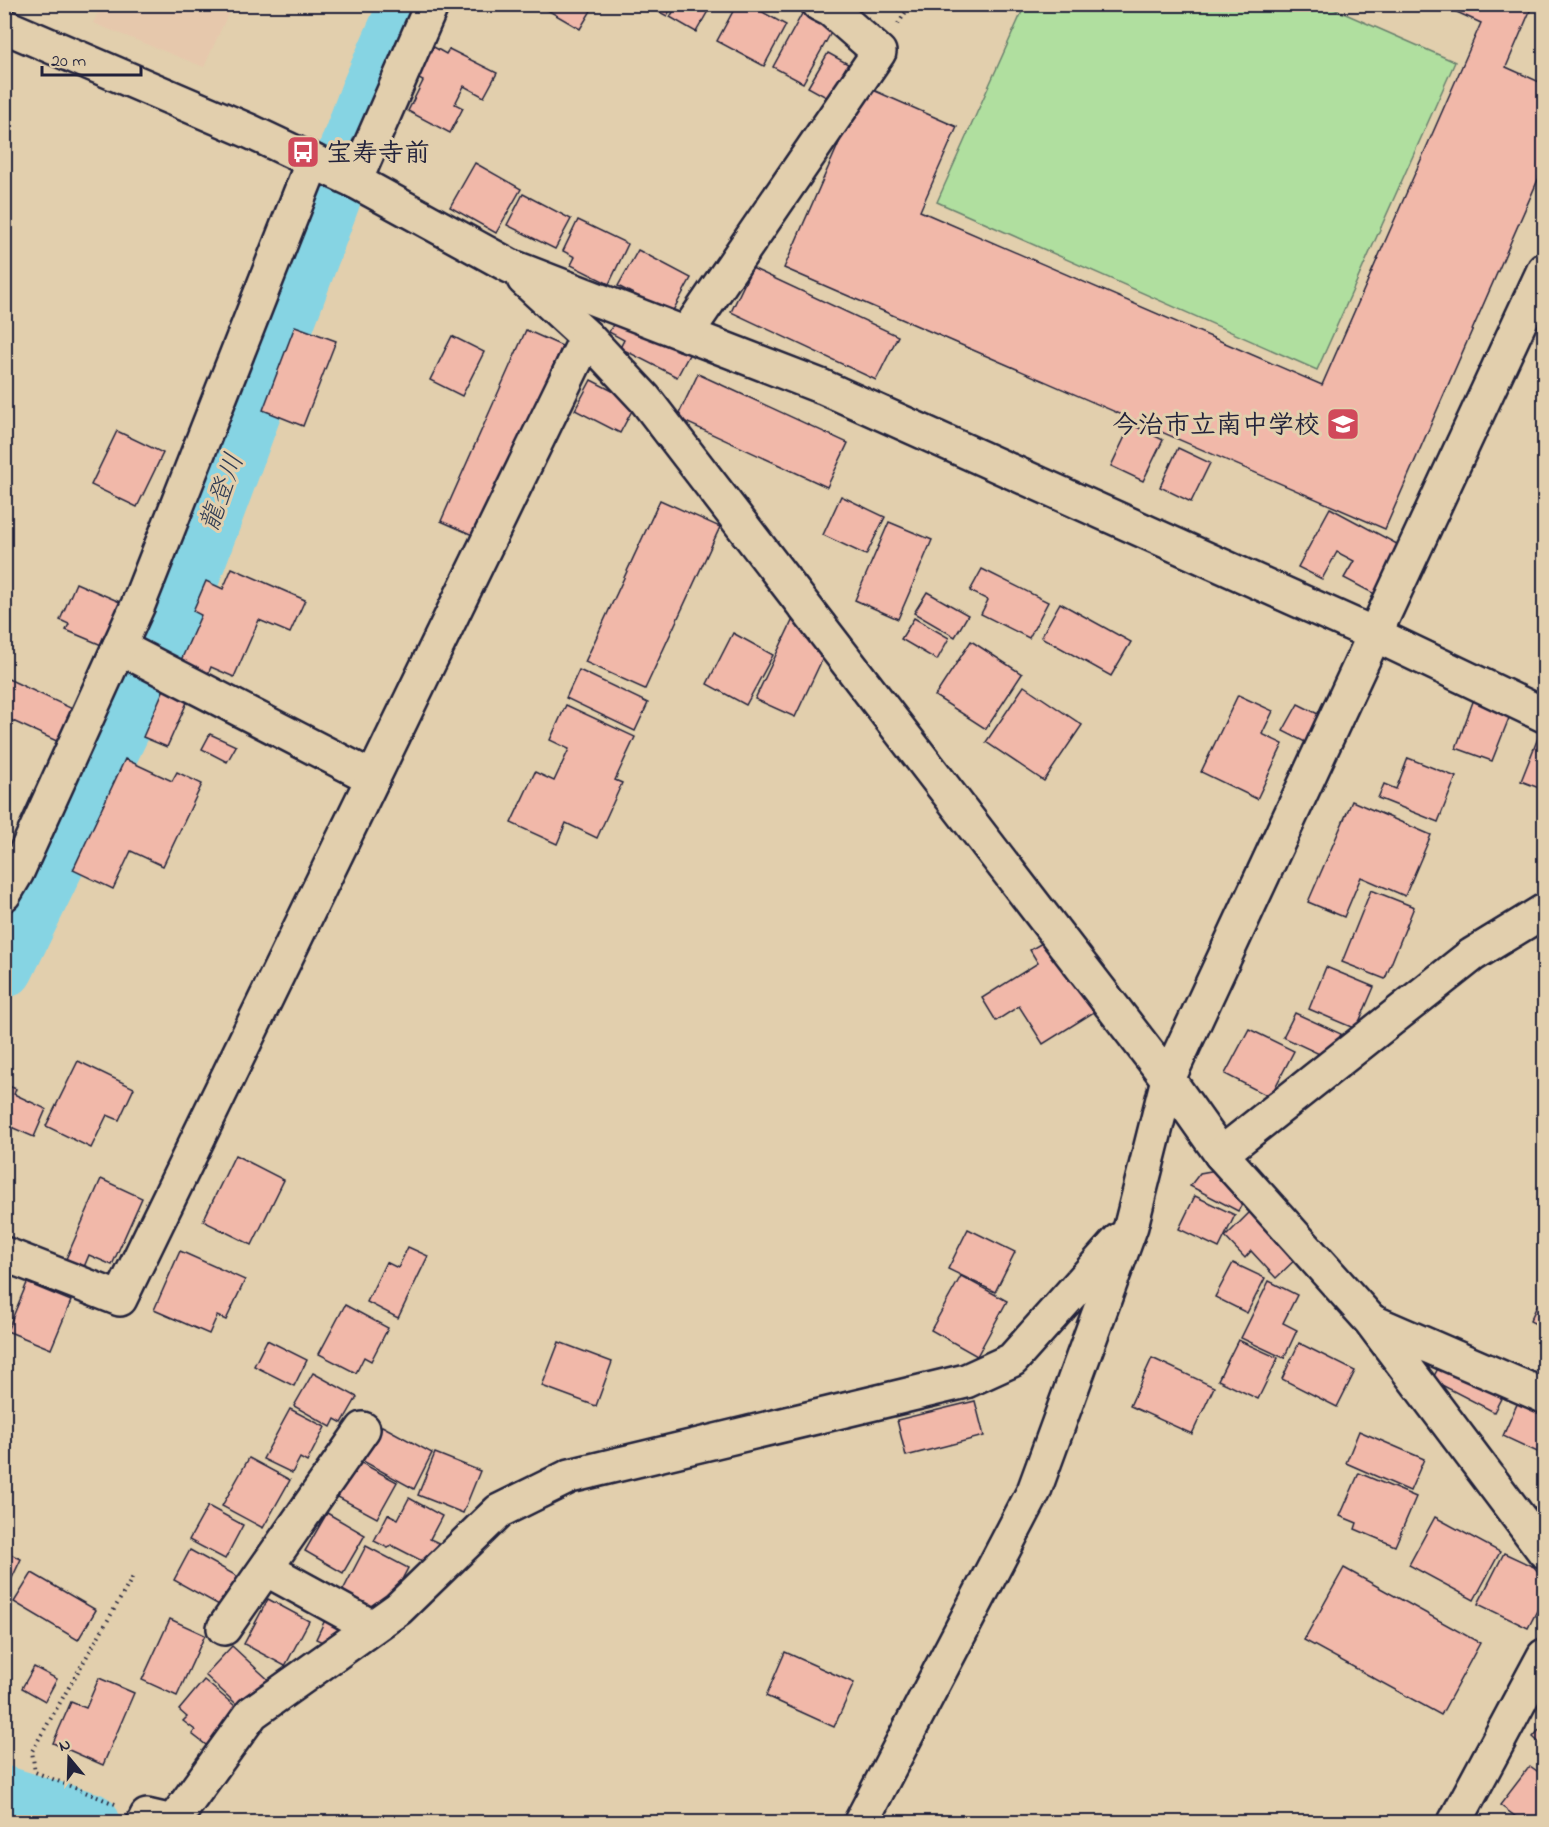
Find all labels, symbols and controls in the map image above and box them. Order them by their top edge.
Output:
scale bar [42,39,141,77]
text: 20 m [51,49,86,75]
bus stop icon: 宝寿寺前 [285,134,321,170]
place label: 宝寿寺前 [326,136,430,174]
school or university icon: 今治市立南中学校 [1325,406,1361,442]
place label: 今治市立南中学校 [1112,408,1320,446]
water label: 龍登川 [191,448,256,538]
north arrow [39,1728,99,1788]
text: N [56,1733,74,1759]

